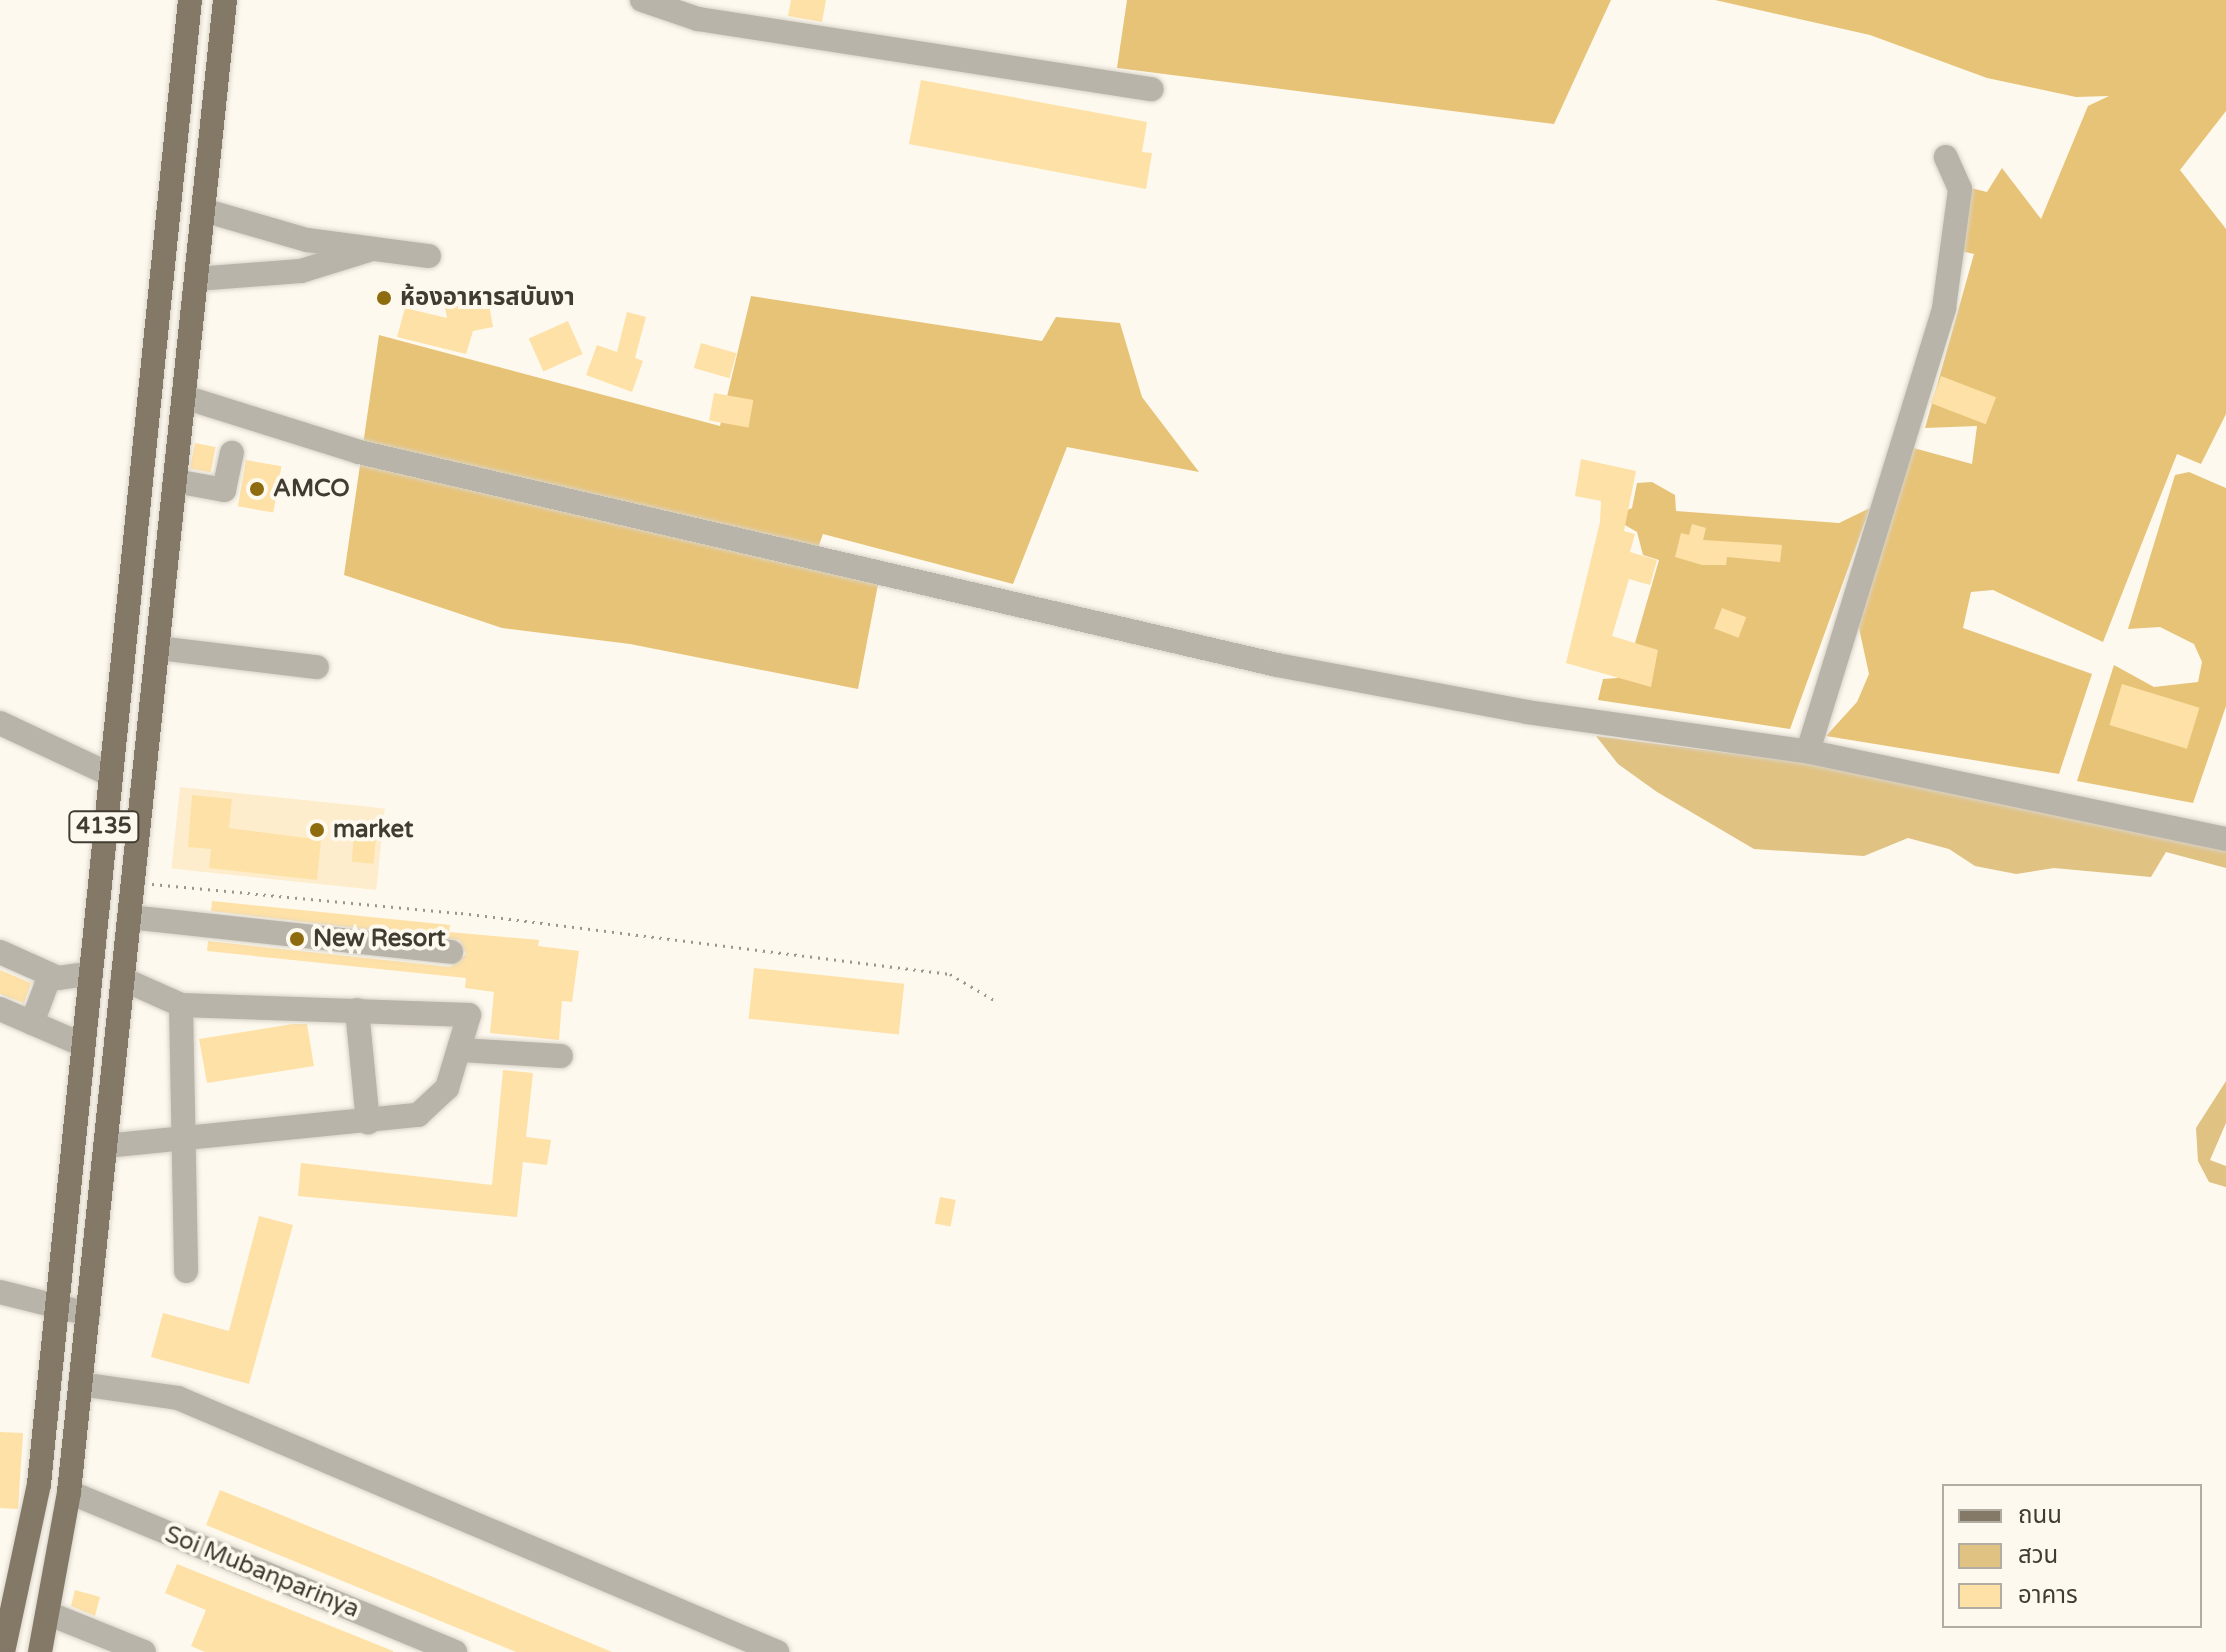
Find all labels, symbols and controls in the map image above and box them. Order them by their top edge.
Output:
place label: ห้องอาหารสบันงา [400,284,575,312]
marker: ห้องอาหารสบันงา [375,289,393,307]
place label: AMCO [273,475,350,503]
marker: AMCO [248,480,266,498]
road number: 4135 [68,809,140,845]
place label: market [333,816,413,844]
marker: market [308,821,326,839]
place label: New Resort [313,925,446,953]
marker: New Resort [288,930,306,948]
legend [1942,1484,2202,1628]
text: ถนน [2018,1501,2062,1530]
street label: Soi Mubanparinya [161,1520,363,1624]
text: สวน [2018,1541,2058,1570]
text: อาคาร [2018,1581,2078,1610]

